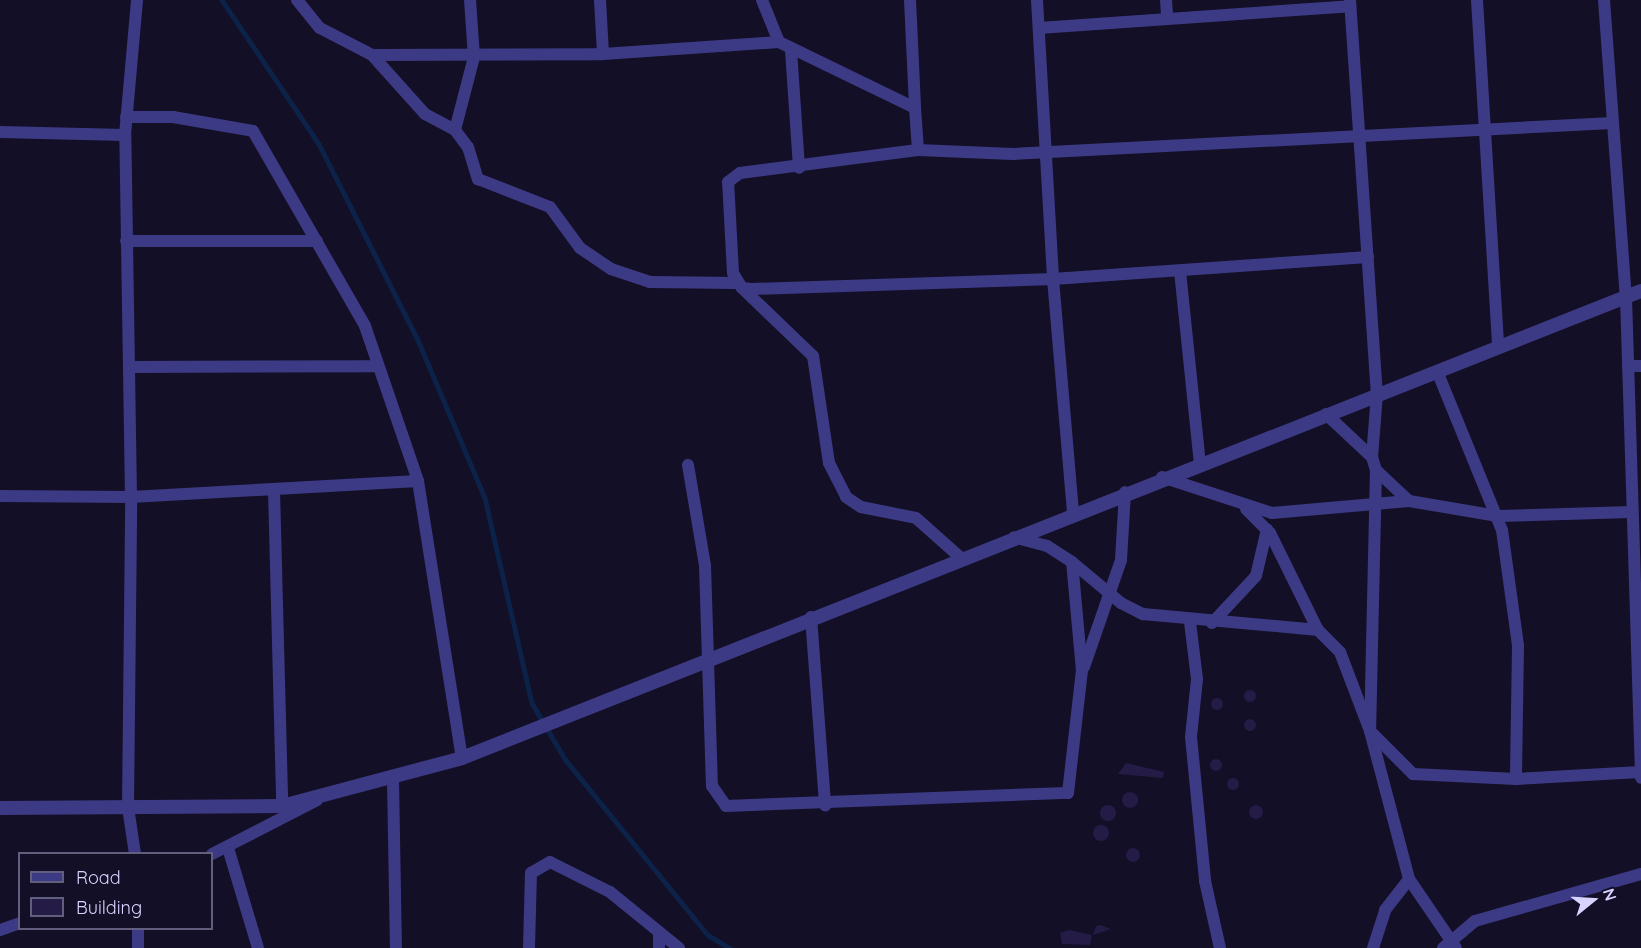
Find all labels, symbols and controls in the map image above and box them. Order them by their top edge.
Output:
legend [18,852,213,930]
text: Road [76,866,121,889]
north arrow [1563,870,1623,930]
text: N [1599,886,1621,903]
text: Building [76,896,142,919]

